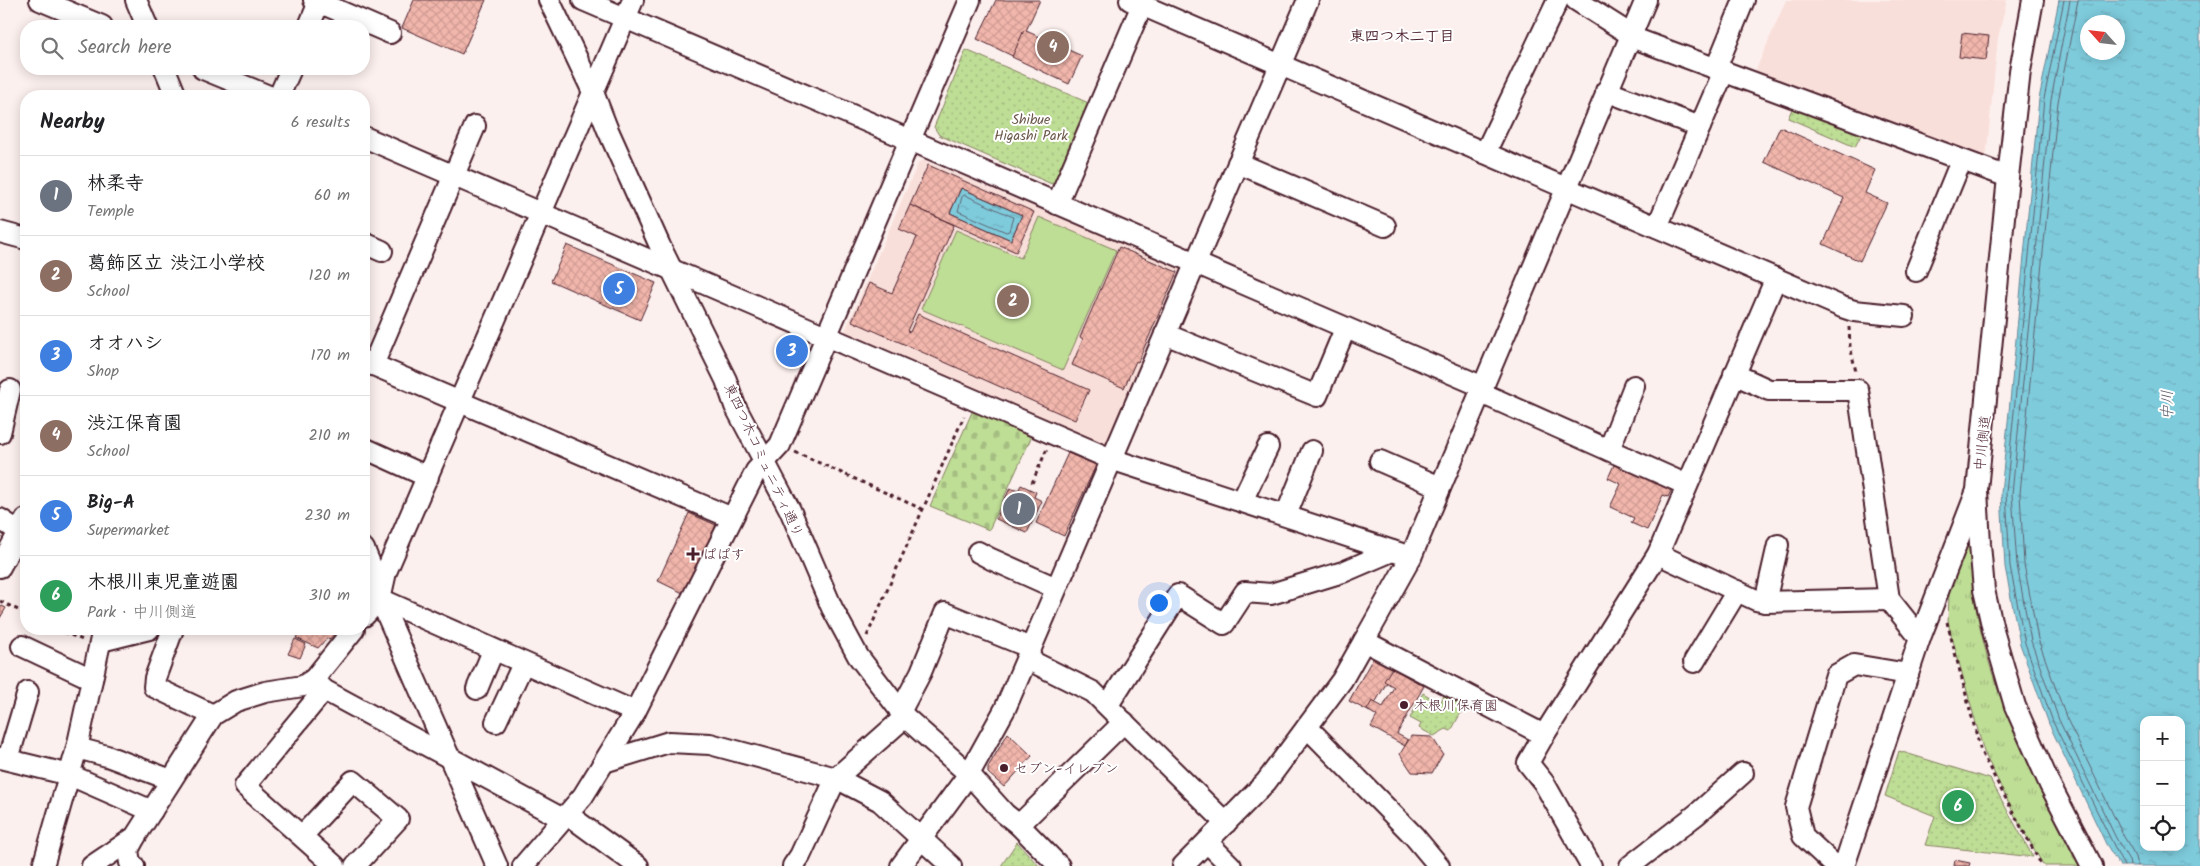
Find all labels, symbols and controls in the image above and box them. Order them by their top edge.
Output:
north arrow [2080,15,2125,60]
search box [20,20,370,75]
district label: 東四つ木二丁目 [1349,25,1455,49]
pin: 4 [1037,28,1069,66]
text: Search here [78,33,172,63]
icon: search [38,34,66,62]
text: Nearby [40,106,105,139]
park label: Shibue Higashi Park [994,109,1068,147]
text: 6 results [291,110,350,135]
text: 林柔寺 [87,169,144,199]
text: 1 [54,183,58,208]
text: 60 m [314,183,350,208]
text: Temple [87,199,134,224]
text: 葛飾区立 渋江小学校 [87,249,265,279]
text: 2 [51,263,61,288]
text: 120 m [309,263,350,288]
pin: 5 [603,270,635,308]
text: School [87,279,130,304]
pin: 2 [997,282,1029,320]
text: オオハシ [87,329,163,359]
pin: 3 [776,332,808,370]
text: 3 [52,343,60,368]
text: 170 m [310,343,350,368]
text: Shop [87,359,119,384]
street label: 東四つ木コミュニティ通り [718,380,809,541]
water label: 中川 [2156,390,2180,420]
text: 渋江保育園 [87,409,182,439]
street label: 中川側道 [1969,414,1997,472]
text: 4 [52,423,60,448]
text: 210 m [309,423,350,448]
text: School [87,439,130,464]
text: Big-A [87,488,135,518]
pin: 1 [1003,490,1035,528]
text: 5 [52,503,60,528]
text: 230 m [304,503,350,528]
text: Supermarket [87,518,170,543]
place label: ぱぱす [703,544,745,566]
marker: ぱぱす [687,548,699,560]
text: 木根川東児童遊園 [87,568,239,598]
text: 6 [52,583,60,608]
text: 310 m [309,583,350,608]
your location [1146,590,1172,616]
text: Park · 中川側道 [87,600,197,625]
place label: 木根川保育園 [1414,695,1498,717]
marker: 木根川保育園 [1398,699,1410,711]
map controls [2140,716,2185,851]
button: + [2140,716,2185,761]
place label: セブン-イレブン [1014,758,1118,780]
button: − [2140,761,2185,806]
marker: セブン-イレブン [998,762,1010,774]
pin: 6 [1942,787,1974,825]
button: locate [2140,806,2185,851]

